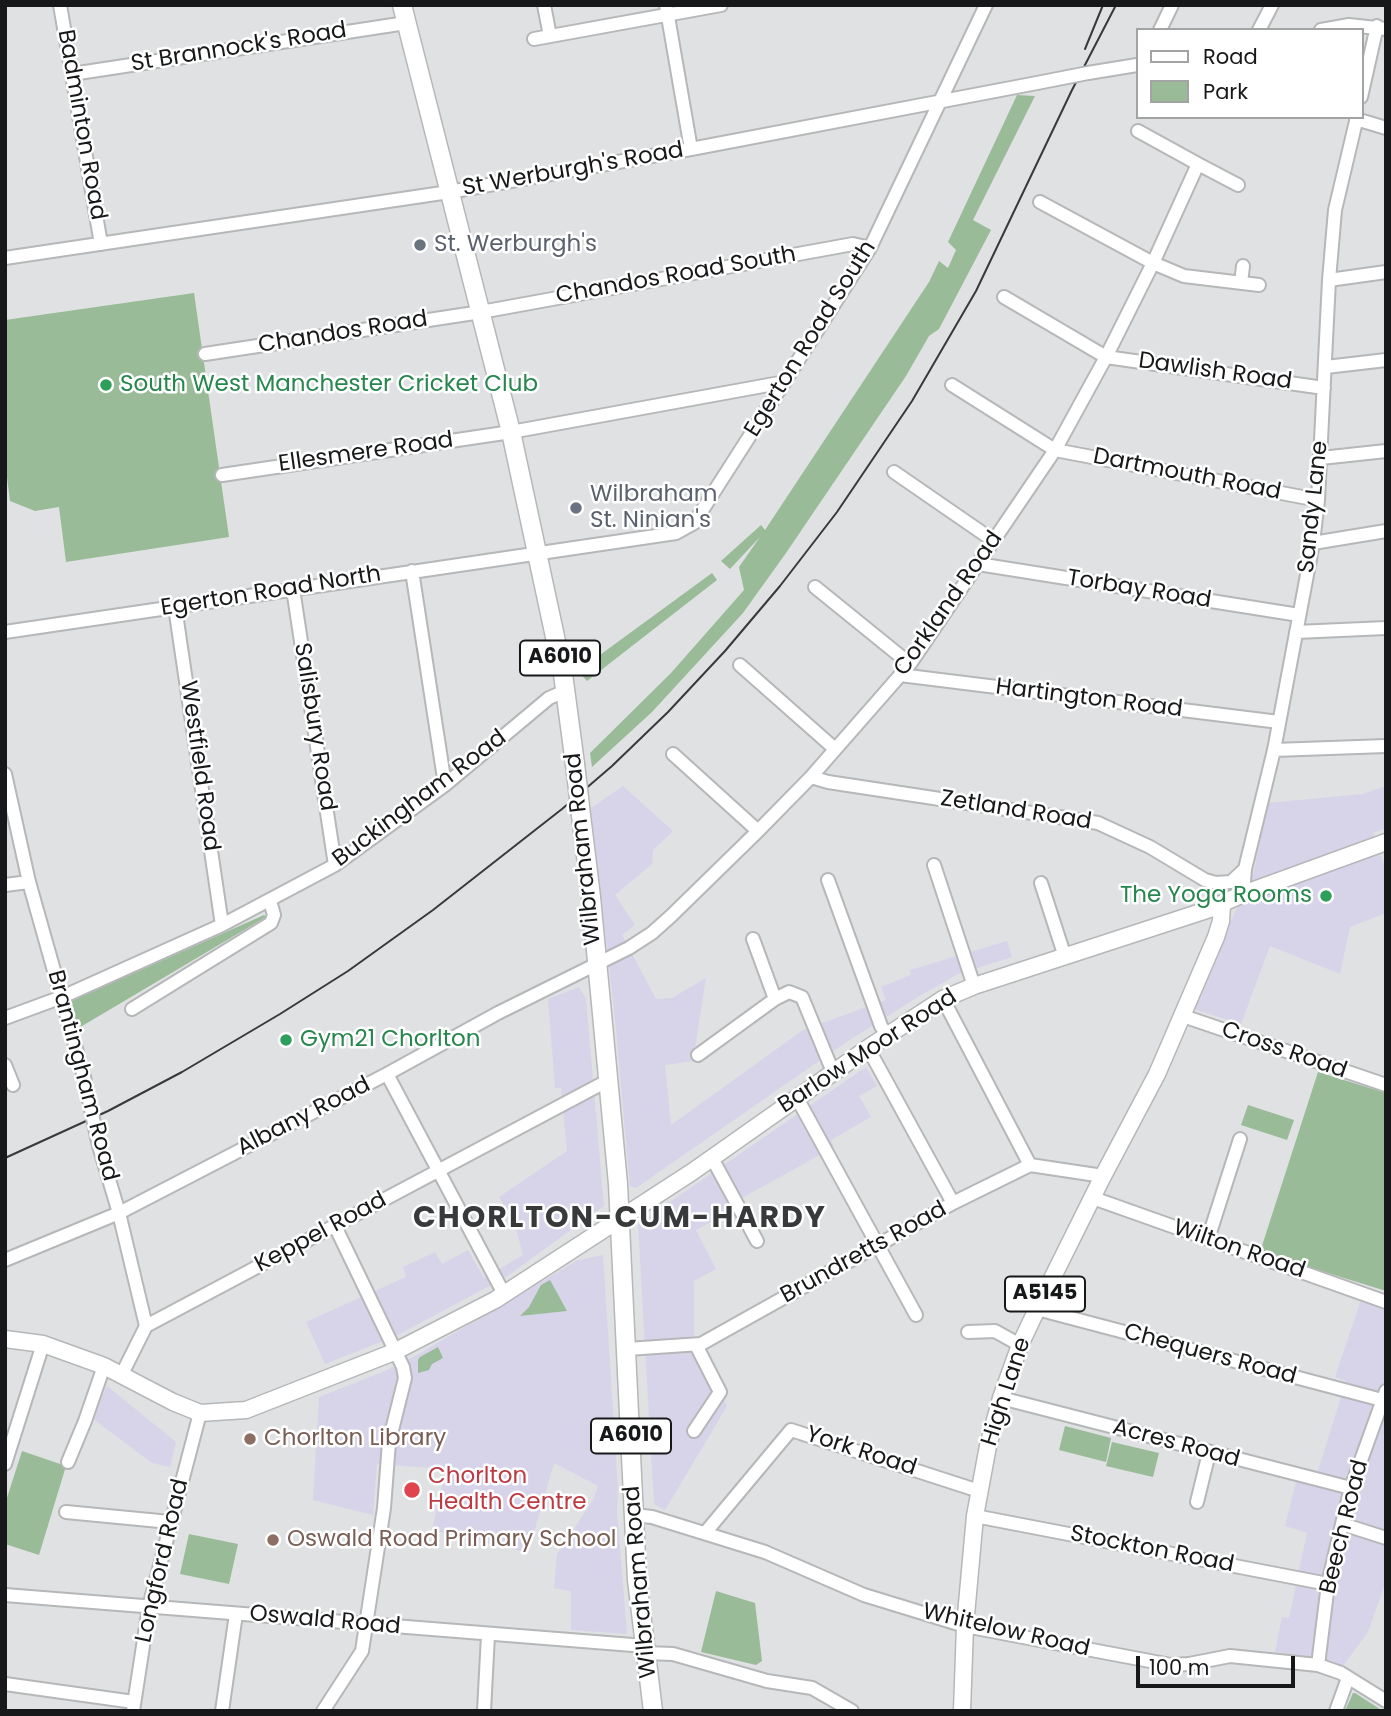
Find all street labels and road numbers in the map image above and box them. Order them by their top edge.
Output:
street label: St Brannock's Road [129,17,349,79]
street label: Badminton Road [51,28,111,222]
street label: St Werburgh's Road [460,137,686,203]
street label: Egerton Road South [739,236,883,442]
street label: Chandos Road South [554,241,798,311]
street label: Chandos Road [256,306,430,360]
street label: Dawlish Road [1137,348,1293,396]
street label: Ellesmere Road [277,427,455,479]
street label: Sandy Lane [1293,439,1335,575]
street label: Dartmouth Road [1091,443,1283,507]
street label: Corkland Road [889,526,1009,682]
street label: Egerton Road North [159,561,383,623]
street label: Torbay Road [1065,565,1213,615]
road number: A6010 [520,640,600,676]
street label: Salisbury Road [287,641,341,813]
street label: Hartington Road [994,674,1184,724]
street label: Westfield Road [173,679,225,853]
street label: Buckingham Road [328,725,512,873]
street label: Wilbraham Road [560,751,608,947]
street label: Zetland Road [939,785,1093,837]
street label: Brantingham Road [41,968,123,1184]
street label: Barlow Moor Road [774,984,962,1120]
street label: Cross Road [1218,1017,1350,1085]
street label: Albany Road [233,1072,375,1162]
street label: Keppel Road [251,1187,391,1279]
street label: Brundretts Road [776,1196,952,1310]
street label: Wilton Road [1169,1215,1309,1285]
road number: A5145 [1005,1276,1085,1312]
street label: Chequers Road [1121,1319,1299,1391]
street label: High Lane [977,1334,1037,1450]
street label: Acres Road [1110,1414,1242,1474]
road number: A6010 [591,1418,671,1454]
street label: York Road [802,1421,920,1483]
street label: Beech Road [1315,1457,1375,1597]
street label: Longford Road [131,1476,195,1646]
street label: Wilbraham Road [619,1484,663,1680]
street label: Stockton Road [1068,1521,1236,1579]
street label: Whitelow Road [920,1598,1092,1664]
street label: Oswald Road [248,1601,402,1641]

